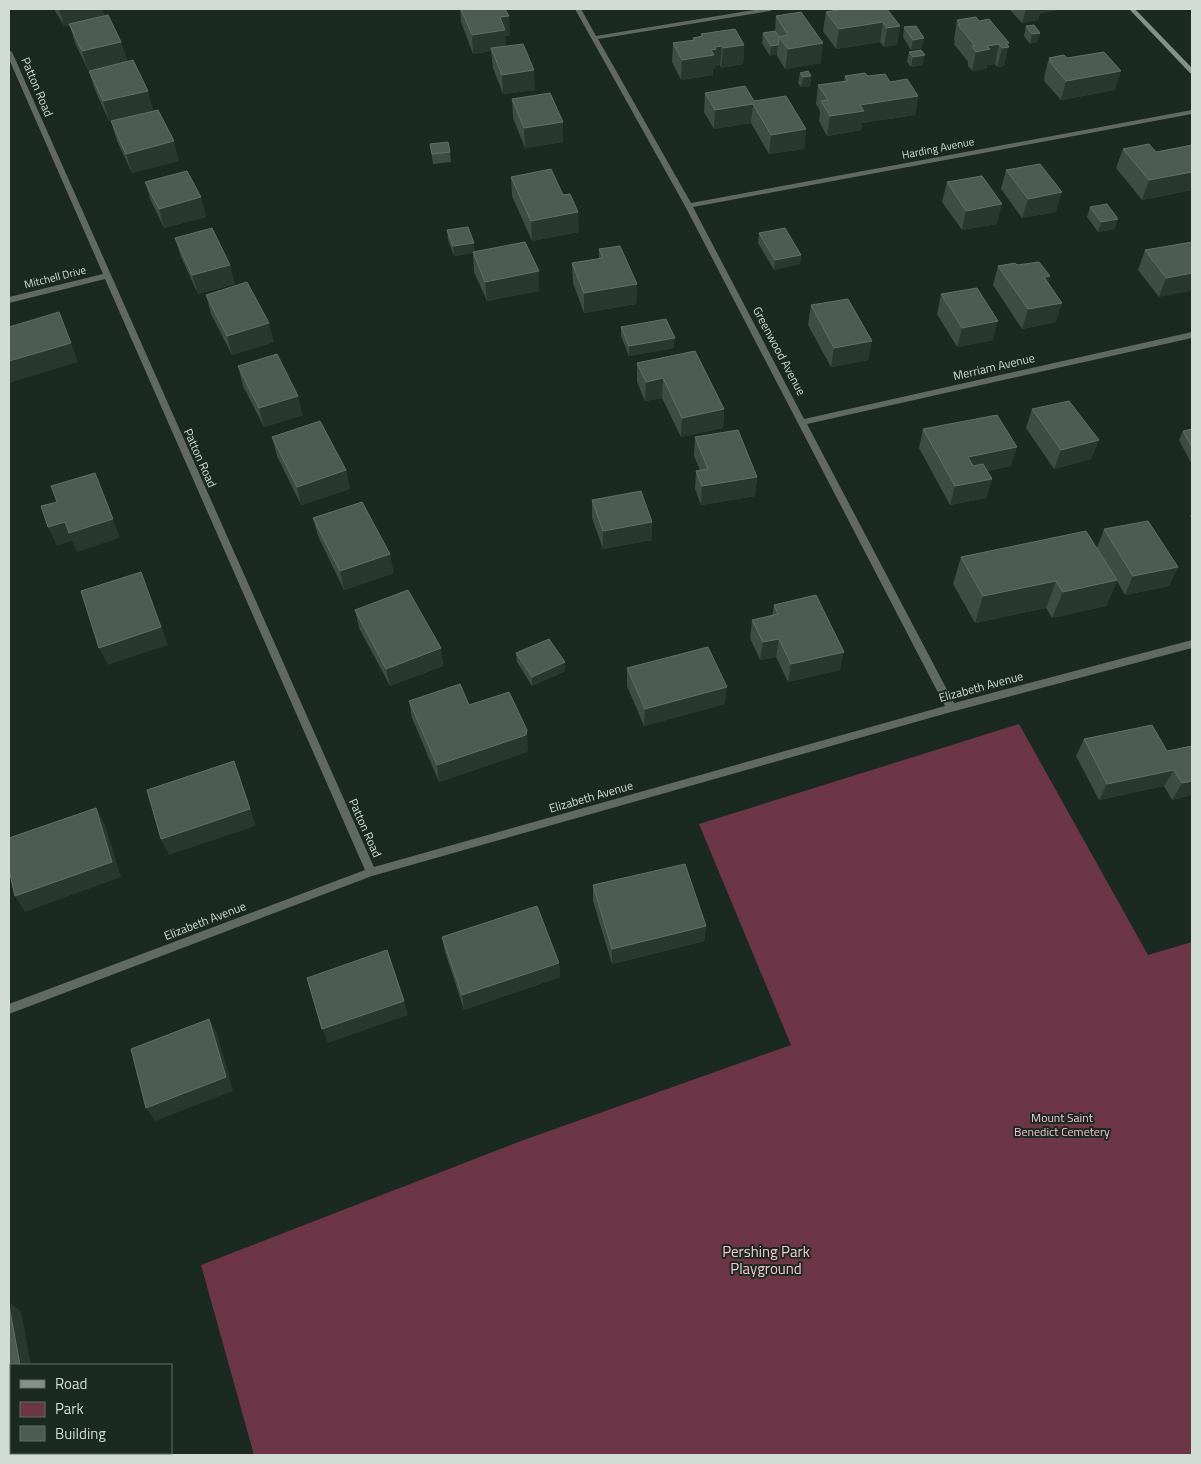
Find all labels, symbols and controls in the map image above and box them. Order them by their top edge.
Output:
street label: Patton Road [16,54,58,119]
street label: Harding Avenue [901,133,976,163]
street label: Mitchell Drive [22,261,88,292]
street label: Greenwood Avenue [748,303,811,399]
street label: Merriam Avenue [951,348,1037,385]
street label: Patton Road [179,425,222,490]
street label: Elizabeth Avenue [937,666,1025,707]
street label: Elizabeth Avenue [547,775,635,818]
street label: Patton Road [344,795,387,860]
street label: Elizabeth Avenue [161,896,249,945]
park label: Mount Saint Benedict Cemetery [1014,1108,1110,1141]
park label: Pershing Park Playground [722,1240,810,1280]
legend [10,1364,172,1454]
text: Road [55,1372,87,1395]
text: Park [55,1397,84,1420]
text: Building [55,1422,106,1445]

